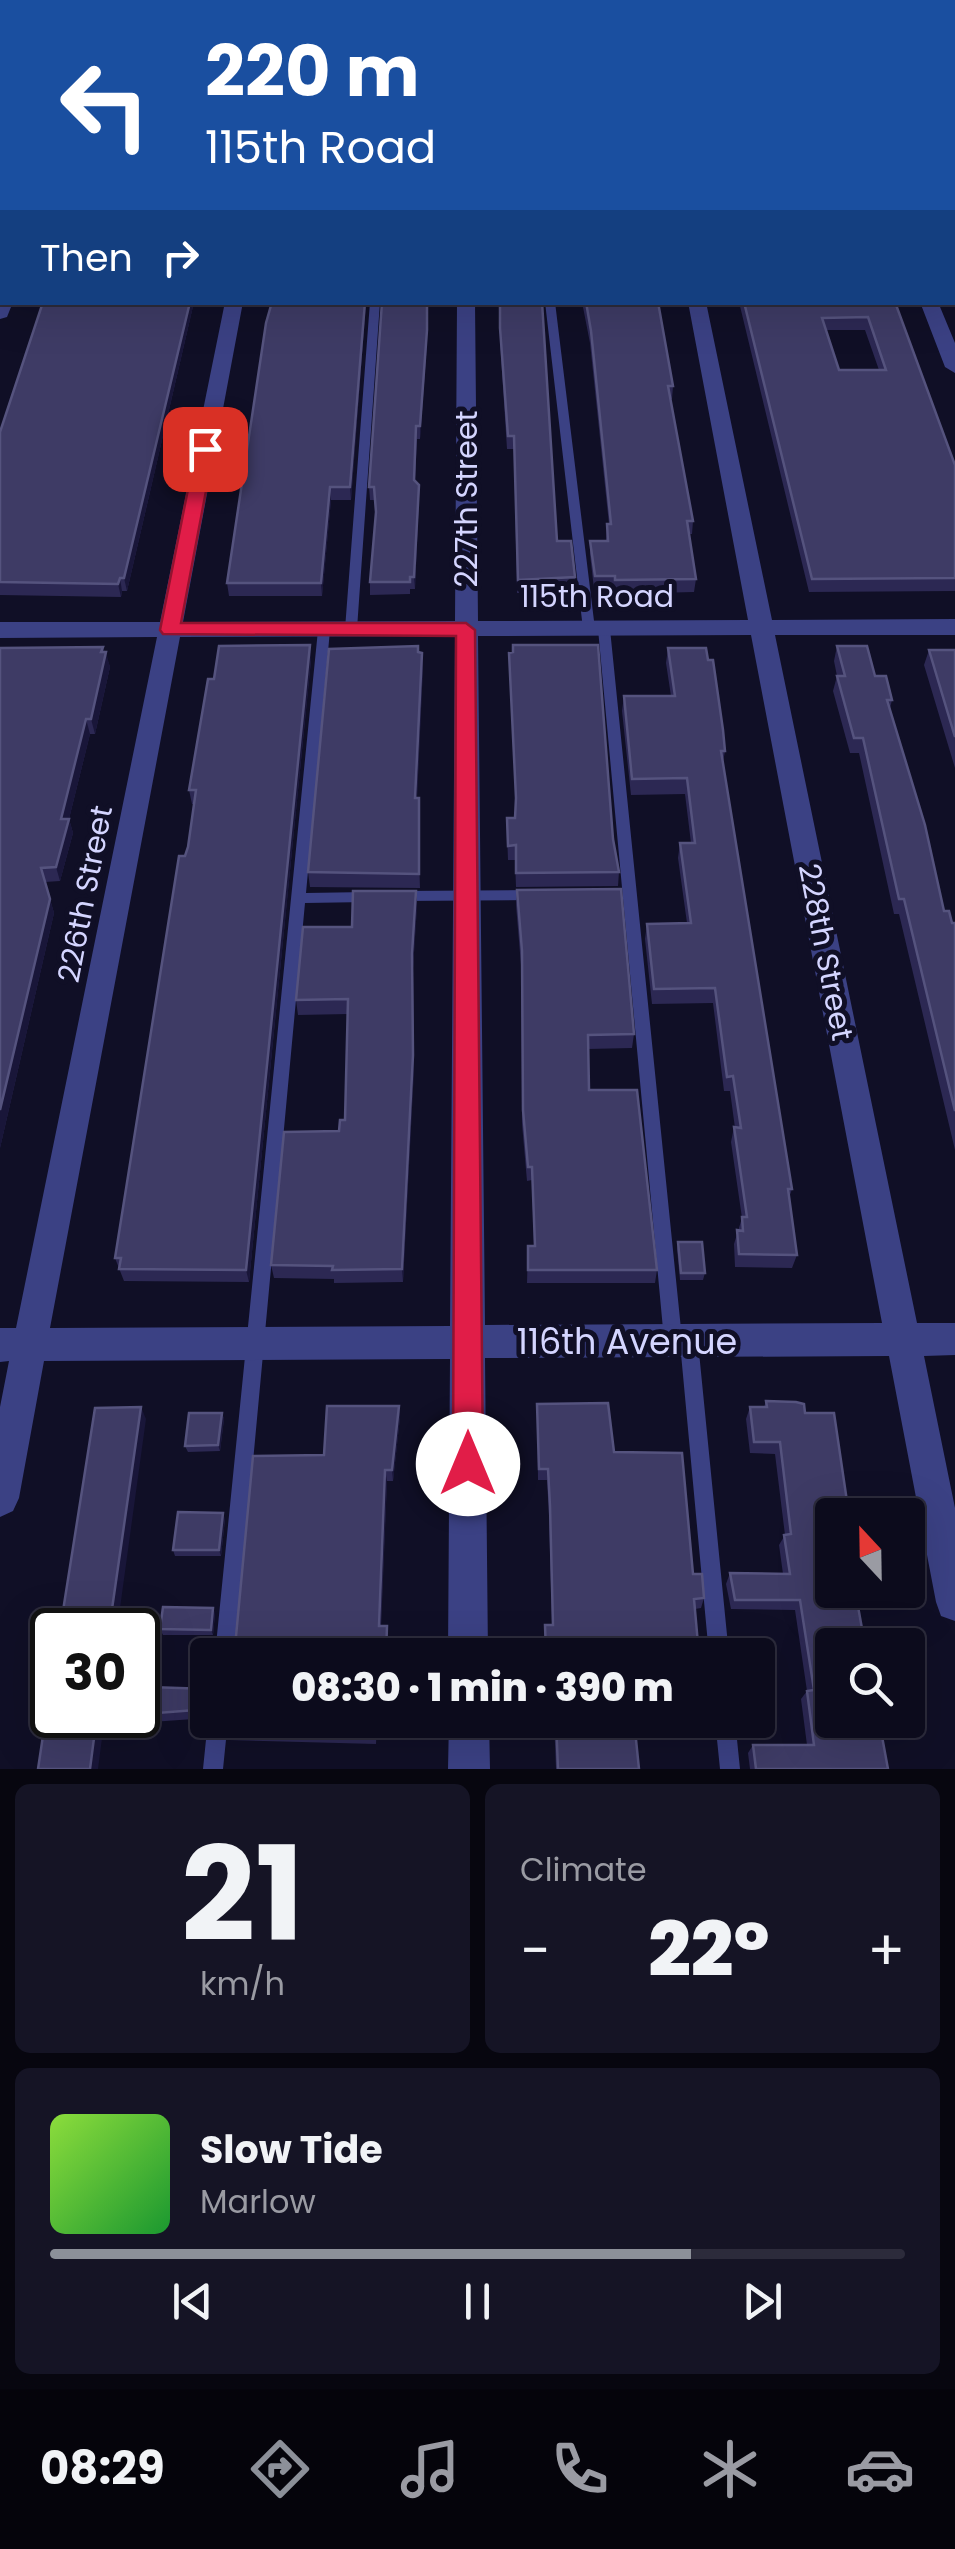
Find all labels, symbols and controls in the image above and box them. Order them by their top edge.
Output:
text: 220 m [205,22,420,121]
icon: left [40,40,170,170]
text: 115th Road [205,116,436,179]
icon: right [153,230,208,285]
text: Then [40,231,133,284]
pin [163,407,248,492]
street label: 227th Street [445,411,488,587]
icon: arrive [178,422,233,477]
street label: 115th Road [520,575,674,618]
street label: 226th Street [47,802,123,986]
street label: 228th Street [788,860,864,1044]
street label: 116th Avenue [517,1317,737,1366]
position arrow [416,1412,520,1516]
north arrow [815,1498,925,1608]
map controls [815,1498,925,1738]
speed limit sign: 30 [30,1608,160,1738]
button: search [815,1628,925,1738]
text: 08:30 · 1 min · 390 m [291,1661,674,1714]
text: 21 [181,1803,304,1986]
text: Climate [520,1847,647,1892]
text: 22° [648,1897,770,2002]
text: − [520,1912,550,1989]
text: + [867,1912,905,1989]
text: km/h [200,1961,285,2006]
text: Slow Tide [200,2123,383,2176]
text: Marlow [200,2179,316,2224]
icon: previous [165,2274,220,2329]
icon: pause [450,2274,505,2329]
icon: next [735,2274,790,2329]
icon: directions [245,2434,315,2504]
icon: music [395,2434,465,2504]
icon: phone [545,2434,615,2504]
icon: climate [695,2434,765,2504]
icon: car [845,2434,915,2504]
text: 08:29 [40,2437,165,2500]

